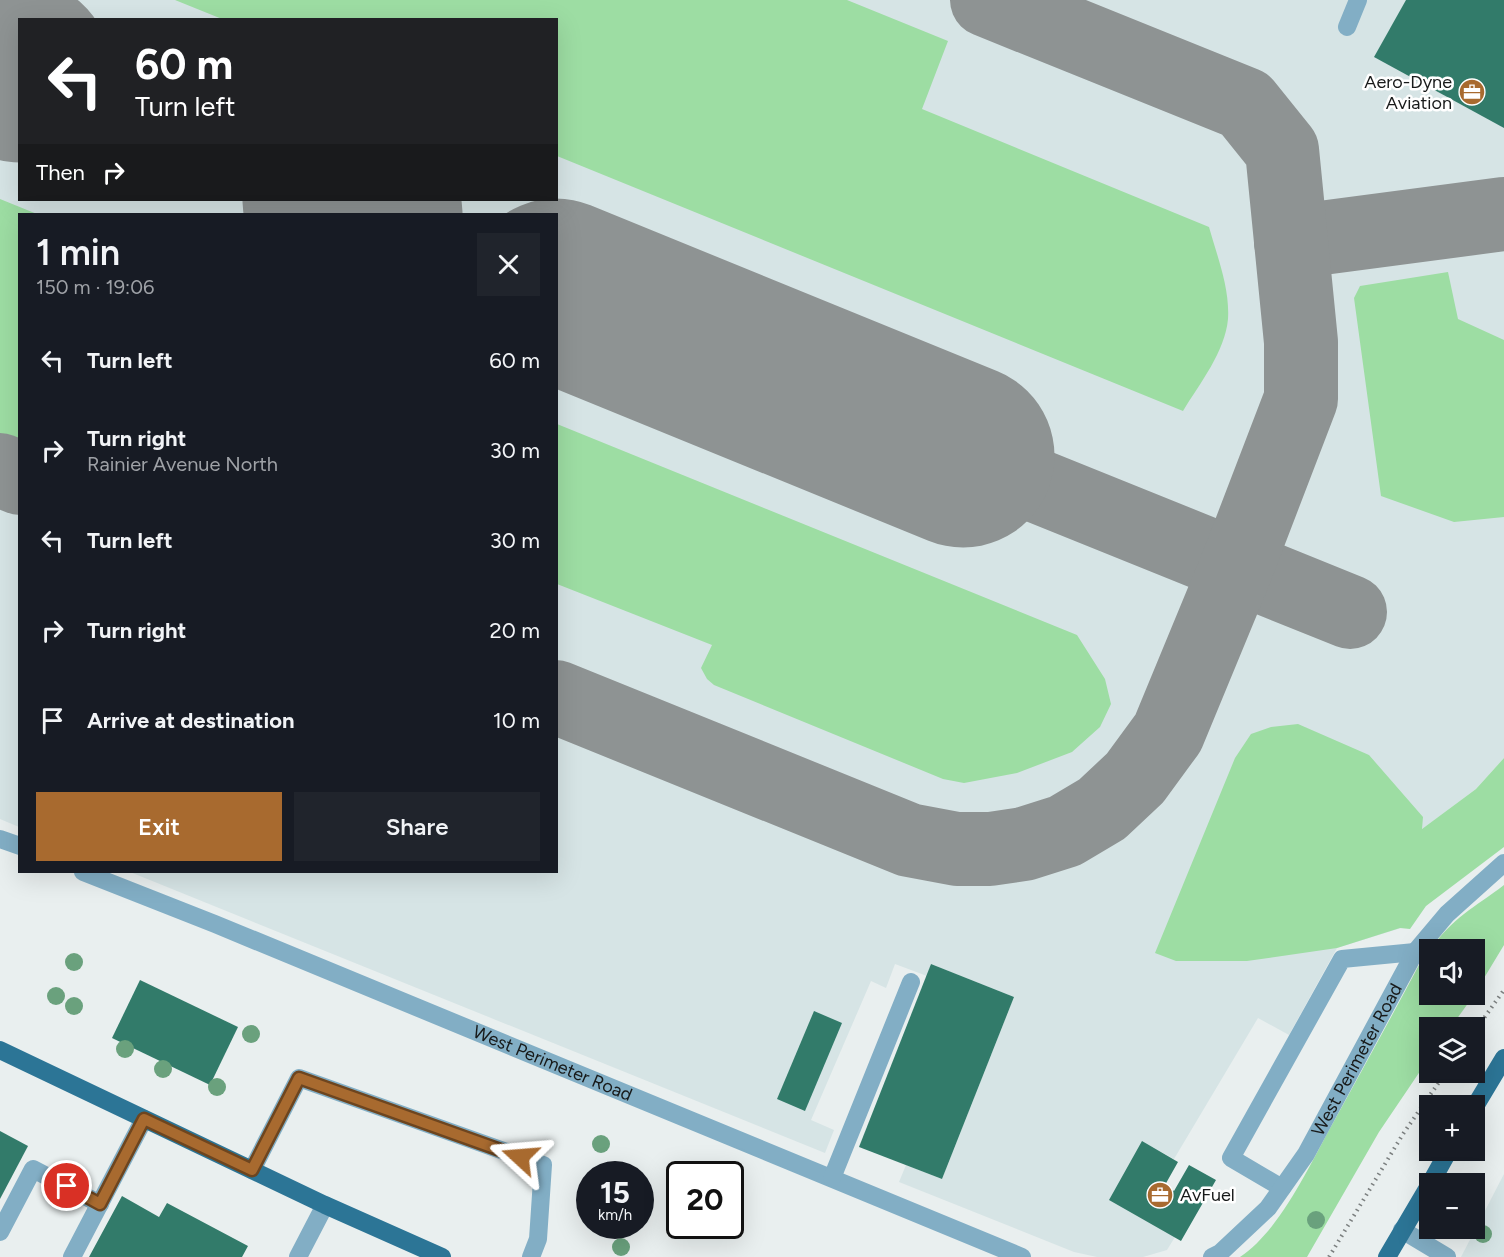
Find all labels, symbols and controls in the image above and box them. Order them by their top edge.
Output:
text: 60 m [135,39,233,90]
icon: left [36,42,114,120]
place label: Aero-Dyne Aviation [1364,71,1452,114]
office icon: Aero-Dyne Aviation [1457,77,1487,107]
text: Turn left [135,90,235,123]
icon: right [97,156,130,189]
text: Then [36,159,85,186]
text: 1 min [36,231,120,274]
button: close [477,233,540,296]
text: 150 m · 19:06 [36,275,154,299]
icon: left [36,344,69,377]
text: Turn left [87,347,173,374]
text: 60 m [489,347,540,374]
text: Turn right [87,425,186,452]
icon: right [36,434,69,467]
text: 30 m [490,437,540,464]
text: Rainier Avenue North [87,452,278,476]
icon: left [36,524,69,557]
text: Turn left [87,527,173,554]
text: 30 m [490,527,540,554]
icon: right [36,614,69,647]
text: Turn right [87,617,186,644]
text: 20 m [489,617,540,644]
icon: arrive [36,704,69,737]
text: Arrive at destination [87,707,295,734]
text: 10 m [493,707,540,734]
button: Exit [36,792,282,861]
button: Share [294,792,540,861]
map controls [1419,939,1485,1239]
button: sound [1419,939,1485,1005]
street label: West Perimeter Road [1307,980,1407,1140]
button: layers [1419,1017,1485,1083]
street label: West Perimeter Road [470,1021,635,1106]
button: + [1419,1095,1485,1161]
position arrow [488,1125,552,1189]
pin [41,1160,92,1211]
speed limit sign: 20 [666,1161,744,1239]
icon: arrive [50,1169,83,1202]
button: − [1419,1173,1485,1239]
text: 15 [600,1174,630,1211]
office icon: AvFuel [1145,1180,1175,1210]
place label: AvFuel [1180,1184,1235,1206]
text: km/h [598,1206,632,1224]

